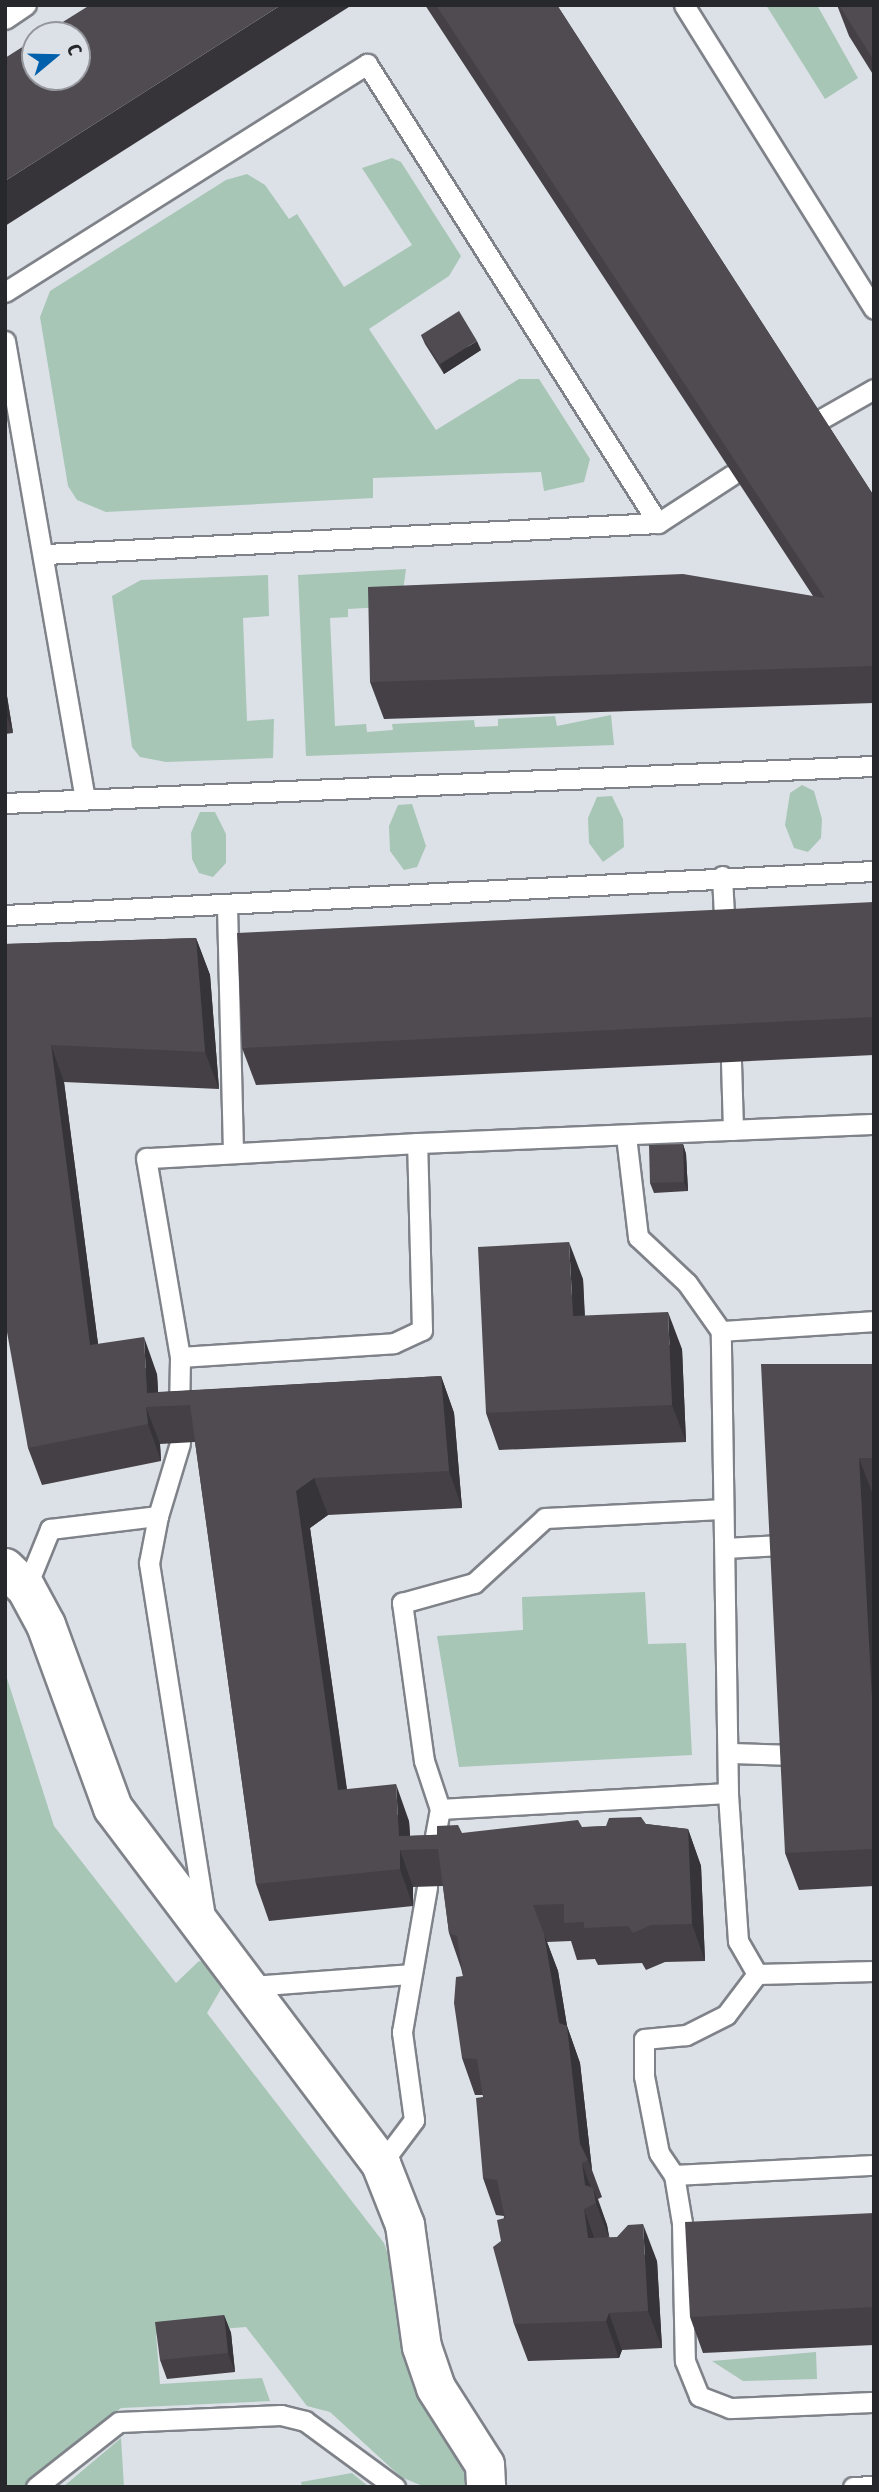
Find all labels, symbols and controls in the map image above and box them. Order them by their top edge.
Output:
north arrow [21,21,91,91]
text: С [62,41,87,58]

